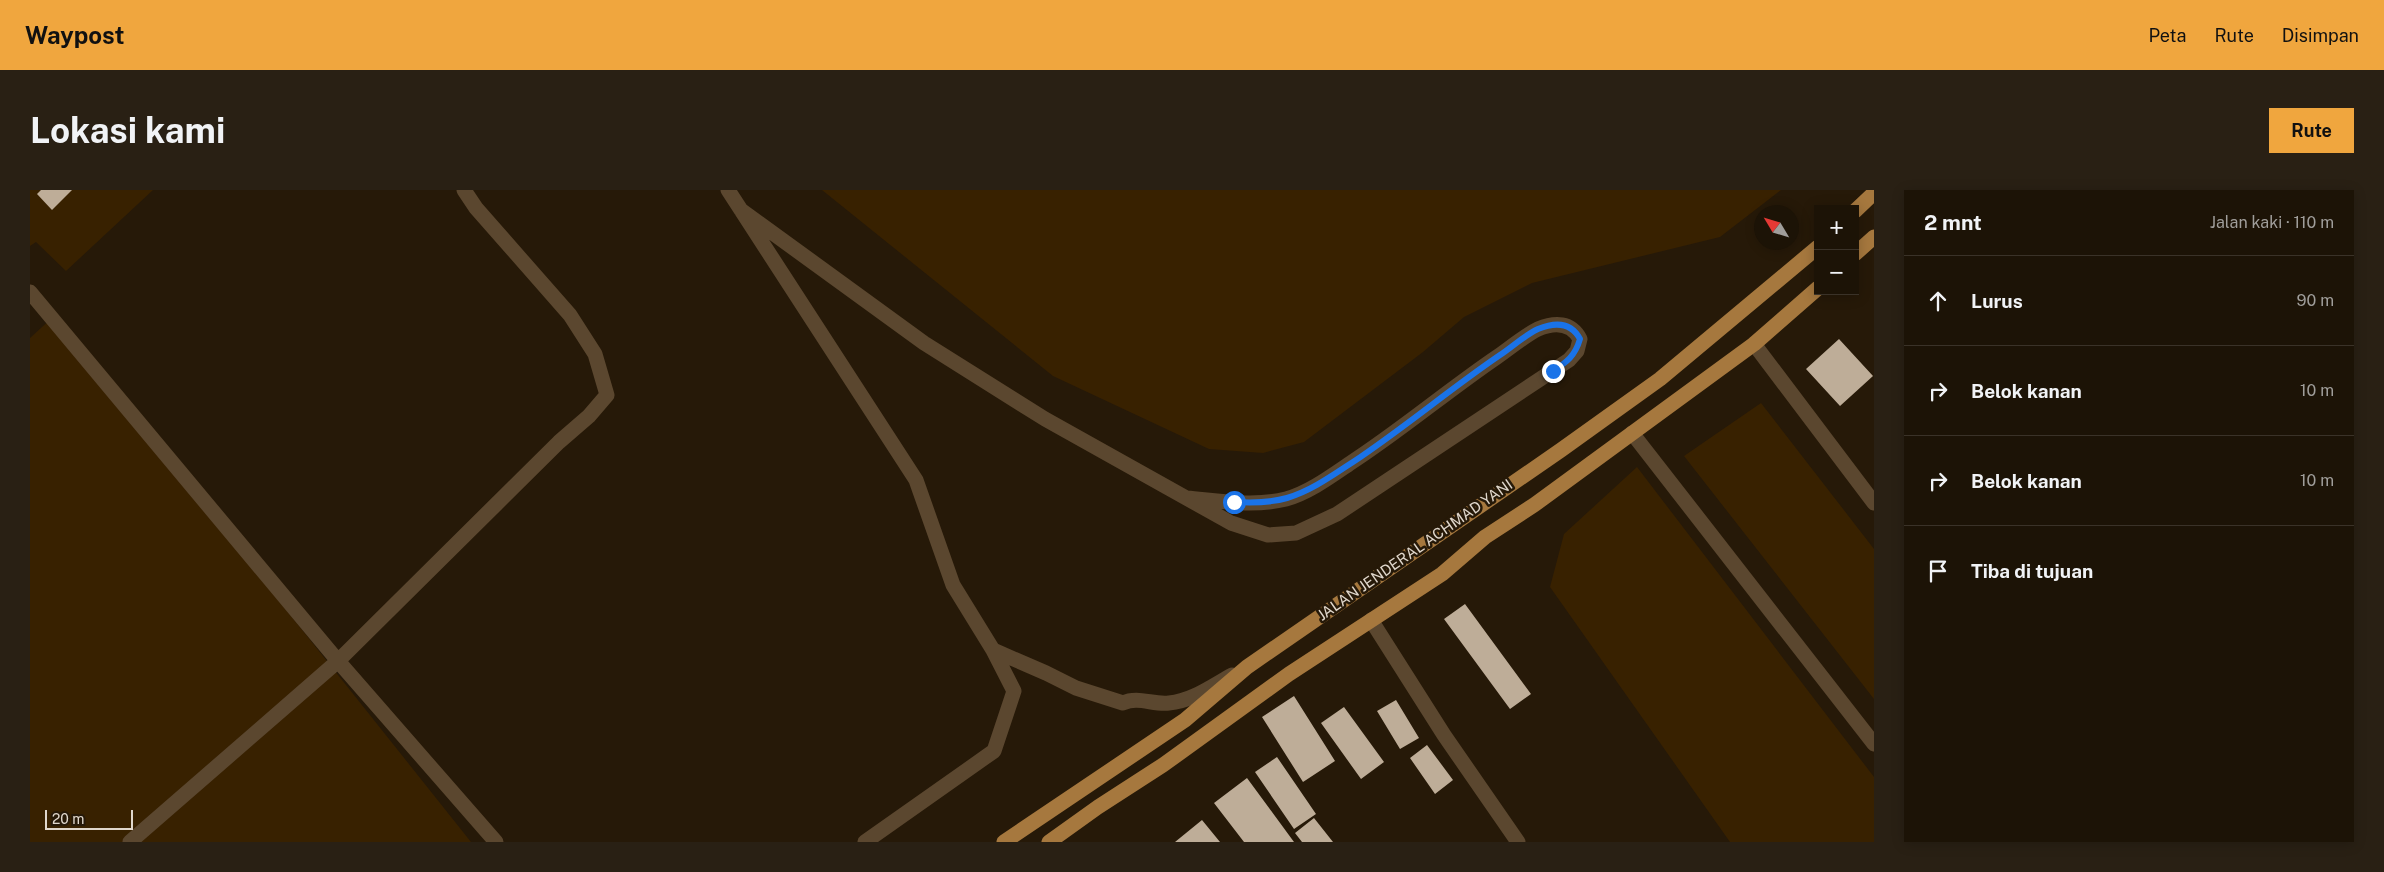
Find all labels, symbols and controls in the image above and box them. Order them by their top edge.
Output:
text: Waypost [25,21,125,49]
text: Peta [2148,25,2186,46]
text: Rute [2214,25,2254,46]
text: Disimpan [2282,25,2359,46]
button: Rute [2269,108,2354,153]
text: Lokasi kami [30,110,225,151]
north arrow [1754,205,1799,250]
map controls [1814,205,1859,295]
button: + [1814,205,1859,250]
text: 2 mnt [1924,210,1982,235]
text: Jalan kaki · 110 m [2210,213,2334,232]
button: − [1814,250,1859,295]
icon: ahead [1924,287,1952,315]
text: Lurus [1971,290,2023,312]
text: 90 m [2297,291,2334,310]
route end [1542,360,1565,383]
icon: right [1924,377,1952,405]
text: Belok kanan [1971,380,2082,402]
text: 10 m [2300,381,2334,400]
icon: right [1924,467,1952,495]
text: Belok kanan [1971,470,2082,492]
text: 10 m [2300,471,2334,490]
street label: JALAN JENDERAL ACHMAD YANI [1314,476,1515,624]
route start [1223,491,1246,514]
icon: arrive [1924,557,1952,585]
text: Tiba di tujuan [1971,560,2093,582]
scale bar [45,807,132,830]
text: 20 m [52,811,84,827]

